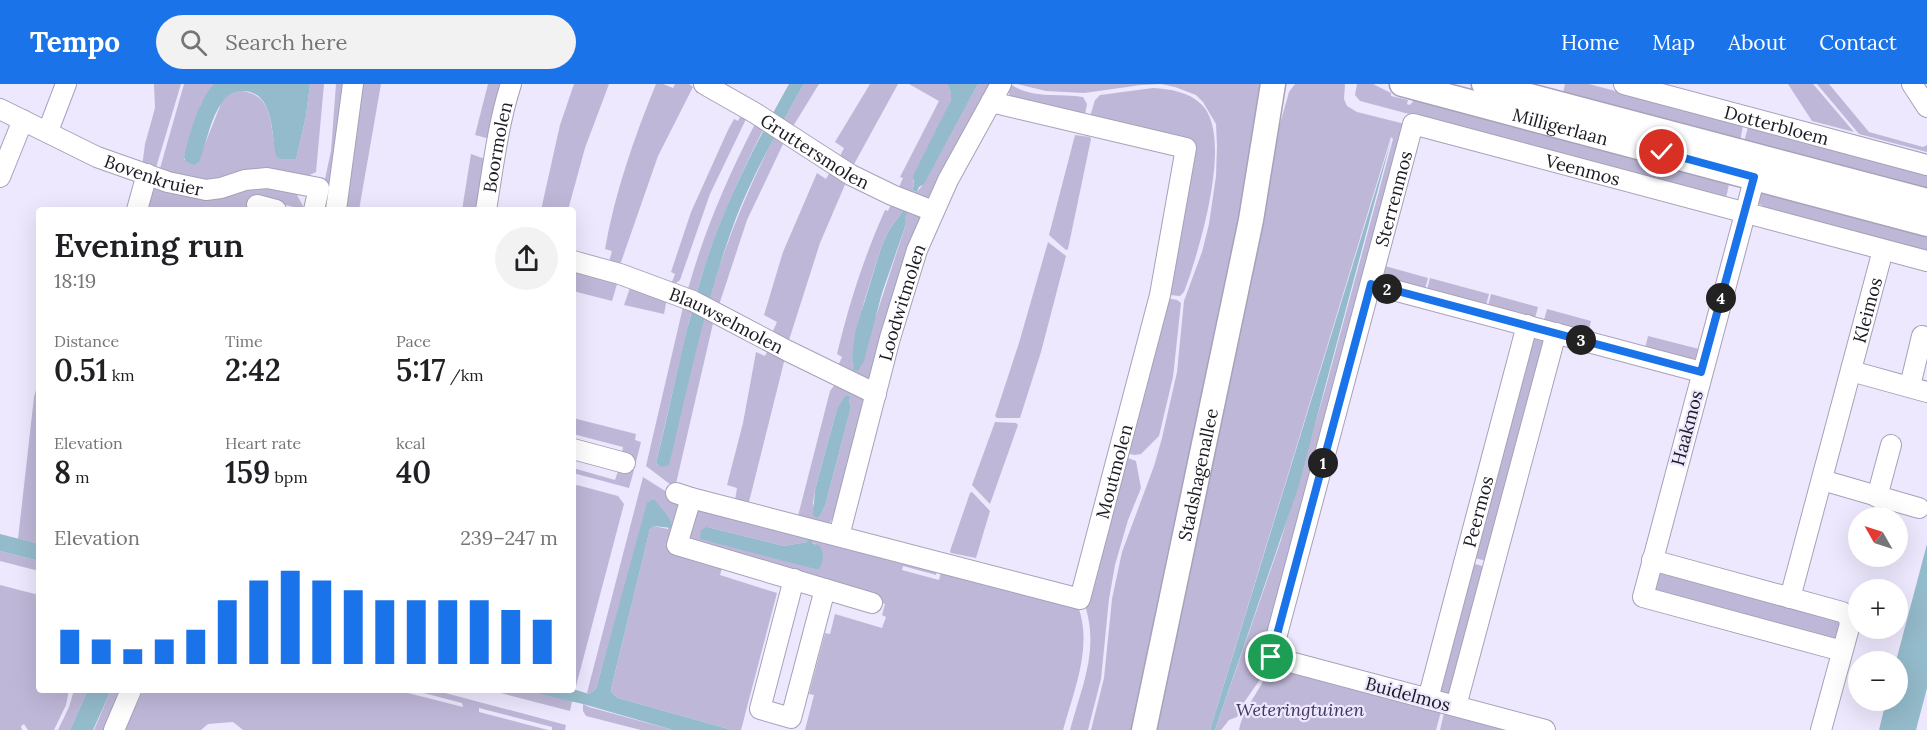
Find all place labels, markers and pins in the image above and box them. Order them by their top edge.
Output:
pin [1636,126,1687,177]
pin: 2 [1372,274,1402,304]
pin: 4 [1706,283,1736,313]
pin: 3 [1566,325,1596,355]
pin: 1 [1308,448,1338,478]
pin [1245,631,1296,682]

